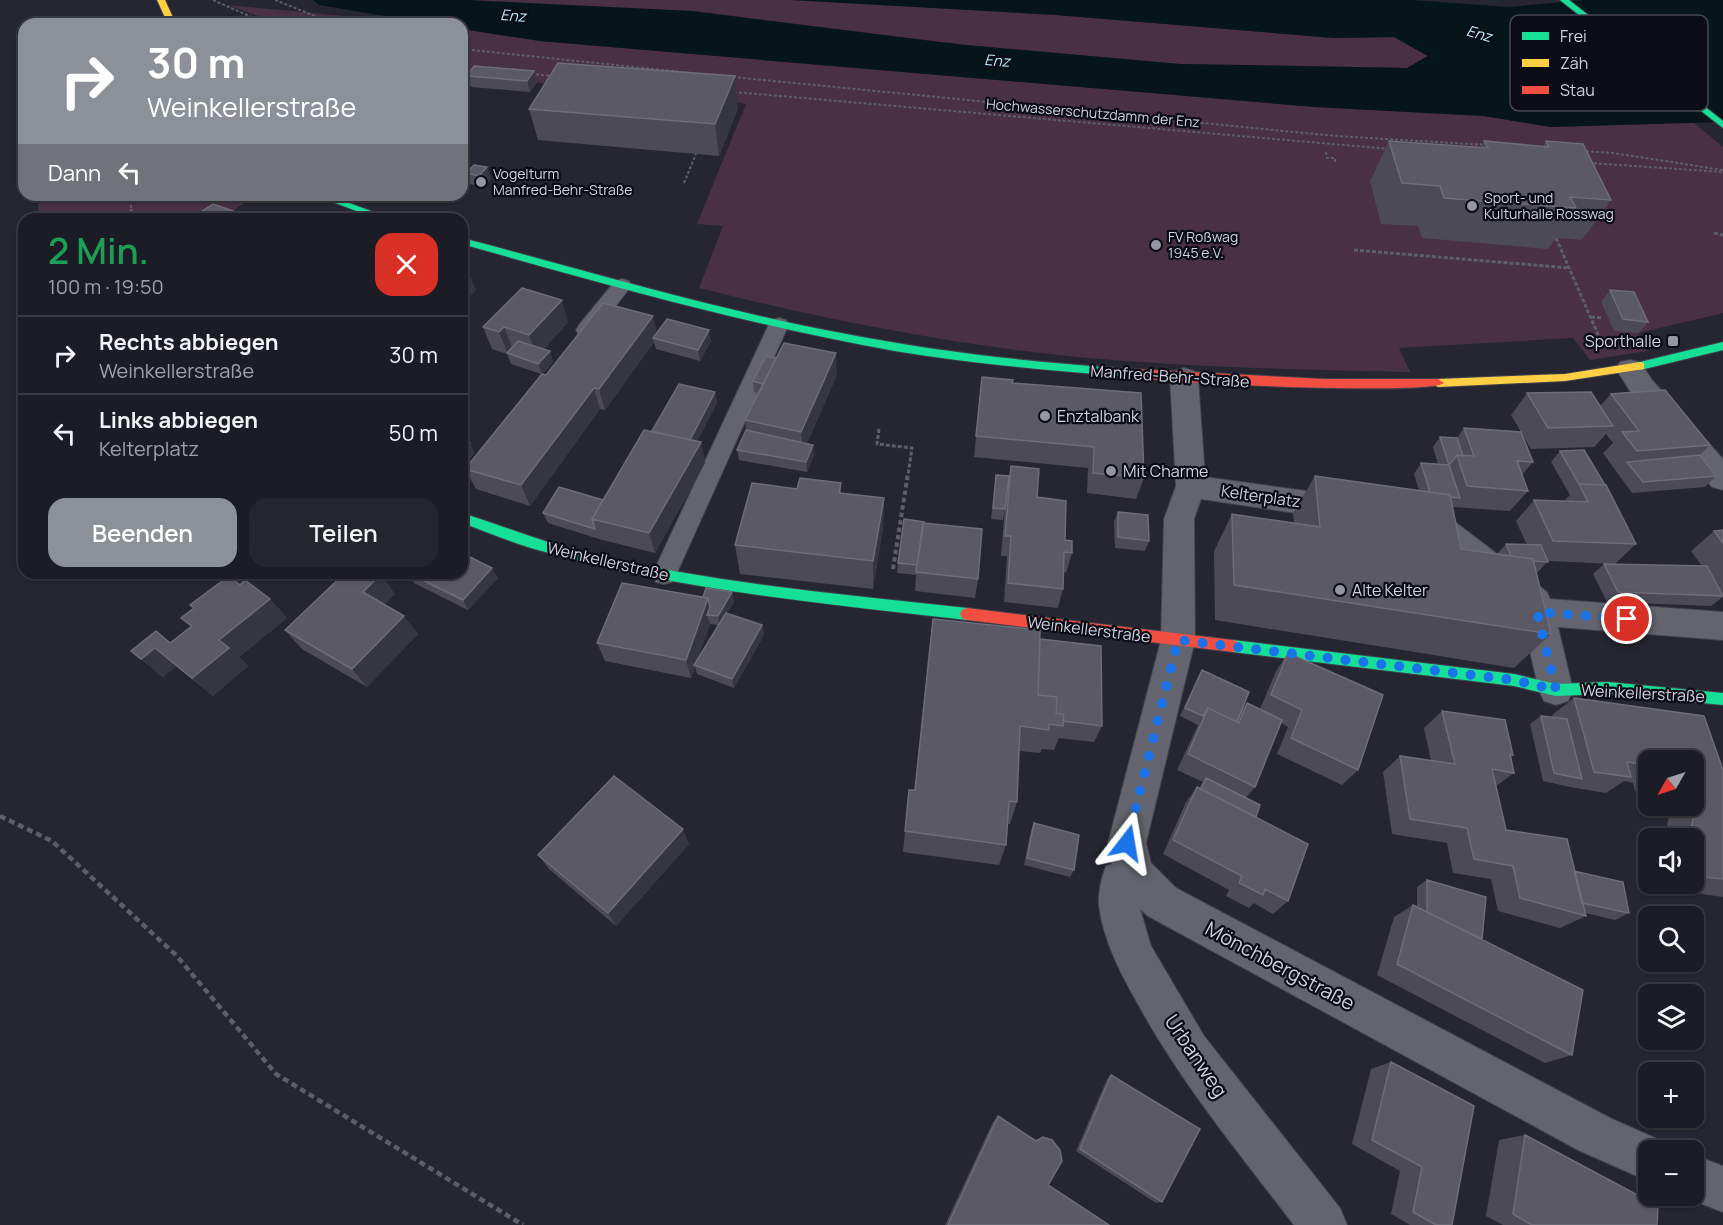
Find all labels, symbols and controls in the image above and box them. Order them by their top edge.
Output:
water label: Enz [500,4,528,27]
legend [1510,15,1708,111]
water label: Enz [1464,20,1496,48]
text: Frei [1560,25,1587,47]
text: 30 m [147,33,245,91]
icon: right [48,42,126,120]
water label: Enz [984,49,1012,72]
text: Zäh [1560,52,1588,74]
text: Stau [1560,79,1595,101]
text: Weinkellerstraße [147,88,356,125]
street label: Hochwasserschutzdamm der Enz [985,94,1201,131]
icon: left [113,156,146,189]
text: Dann [48,158,101,188]
place label: Vogelturm Manfred-Behr-Straße [493,164,632,199]
marker: Vogelturm Manfred-Behr-Straße [474,175,488,189]
place label: Sport- und Kulturhalle Rosswag [1484,188,1614,223]
marker: Sport- und Kulturhalle Rosswag [1465,199,1479,213]
text: 2 Min. [48,226,149,275]
place label: FV Roßwag 1945 e.V. [1168,227,1238,262]
button: close [375,233,438,296]
marker: FV Roßwag 1945 e.V. [1149,238,1163,252]
text: 100 m · 19:50 [48,273,164,300]
text: Rechts abbiegen [99,327,278,357]
place label: Sporthalle [1585,330,1661,352]
marker: Sporthalle [1666,334,1680,348]
icon: right [48,339,81,372]
text: 30 m [389,340,438,370]
text: Weinkellerstraße [99,357,254,384]
street label: Manfred-Behr-Straße [1090,359,1250,393]
text: Links abbiegen [99,405,258,435]
place label: Enztalbank [1057,405,1140,427]
marker: Enztalbank [1038,409,1052,423]
icon: left [48,417,81,450]
text: 50 m [389,418,438,448]
text: Kelterplatz [99,435,199,462]
place label: Mit Charme [1123,460,1208,482]
marker: Mit Charme [1104,464,1118,478]
street label: Kelterplatz [1220,480,1302,512]
button: Beenden [48,498,237,567]
button: Teilen [249,498,438,567]
street label: Weinkellerstraße [545,536,671,586]
place label: Alte Kelter [1352,579,1428,601]
marker: Alte Kelter [1333,583,1347,597]
pin [1601,593,1652,644]
icon: arrive [1610,602,1643,635]
street label: Weinkellerstraße [1026,611,1152,647]
street label: Weinkellerstraße [1580,679,1706,707]
north arrow [1638,750,1704,816]
map controls [1638,750,1704,1206]
position arrow [1095,811,1159,875]
button: sound [1638,828,1704,894]
button: search [1638,906,1704,972]
street label: Mönchbergstraße [1201,915,1360,1016]
button: layers [1638,984,1704,1050]
street label: Urbanweg [1159,1009,1234,1102]
button: + [1638,1062,1704,1128]
button: − [1638,1140,1704,1206]

